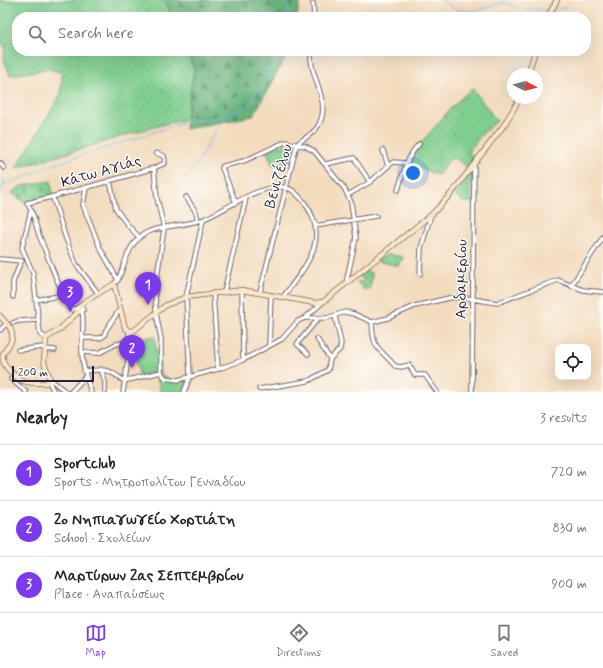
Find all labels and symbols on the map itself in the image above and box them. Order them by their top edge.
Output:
north arrow [507,68,543,104]
street label: Βενιζέλου [260,142,298,211]
street label: Κάτω Αγιάς [59,151,144,193]
your location [403,163,423,183]
street label: Αρδαμερίου [451,239,473,319]
pin: 1 [135,272,161,305]
pin: 3 [57,279,83,312]
pin: 2 [119,335,145,368]
scale bar [12,364,94,383]

